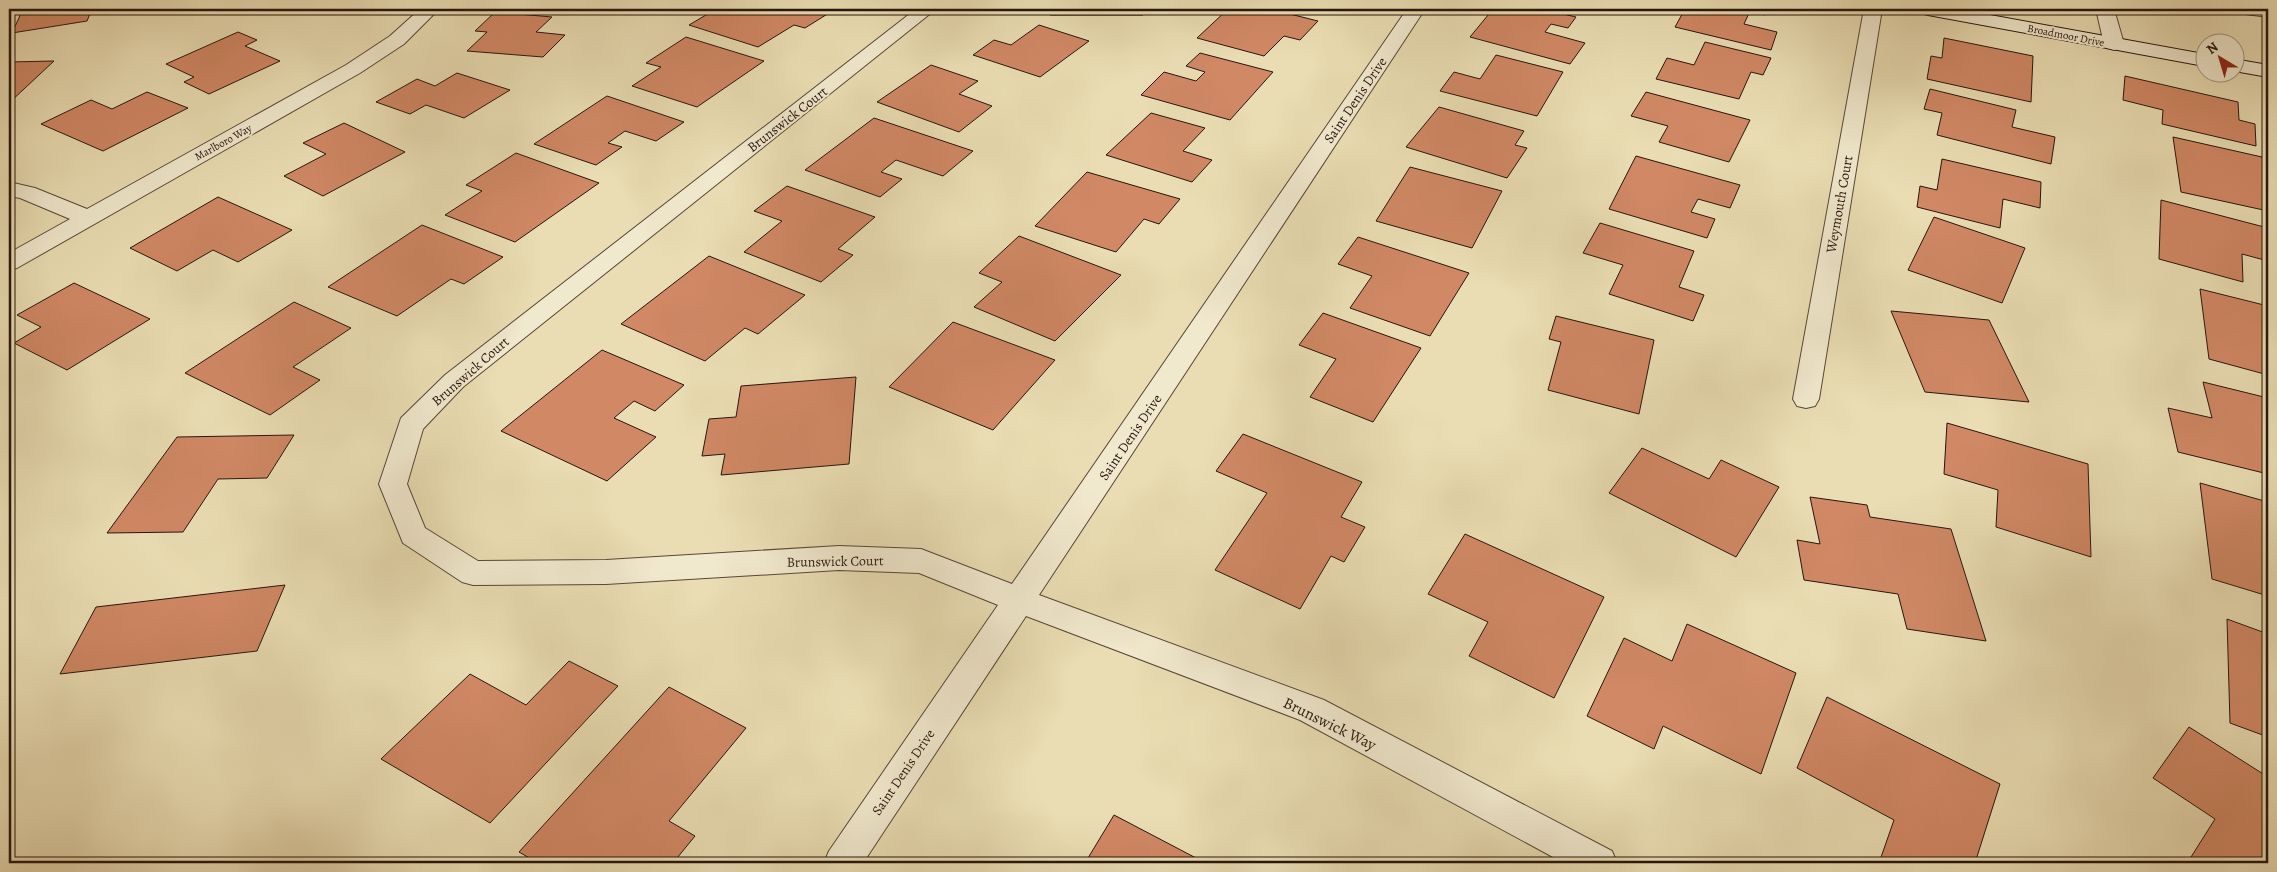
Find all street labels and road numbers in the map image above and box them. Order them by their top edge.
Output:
street label: Broadmoor Drive [2026,21,2106,50]
street label: Saint Denis Drive [1320,53,1391,147]
street label: Brunswick Court [743,82,832,157]
street label: Marlboro Way [192,121,255,164]
street label: Weymouth Court [1821,154,1857,255]
street label: Brunswick Court [428,332,513,410]
street label: Saint Denis Drive [1095,390,1166,484]
street label: Brunswick Court [786,551,884,572]
street label: Brunswick Way [1279,692,1381,756]
street label: Saint Denis Drive [868,725,939,819]

